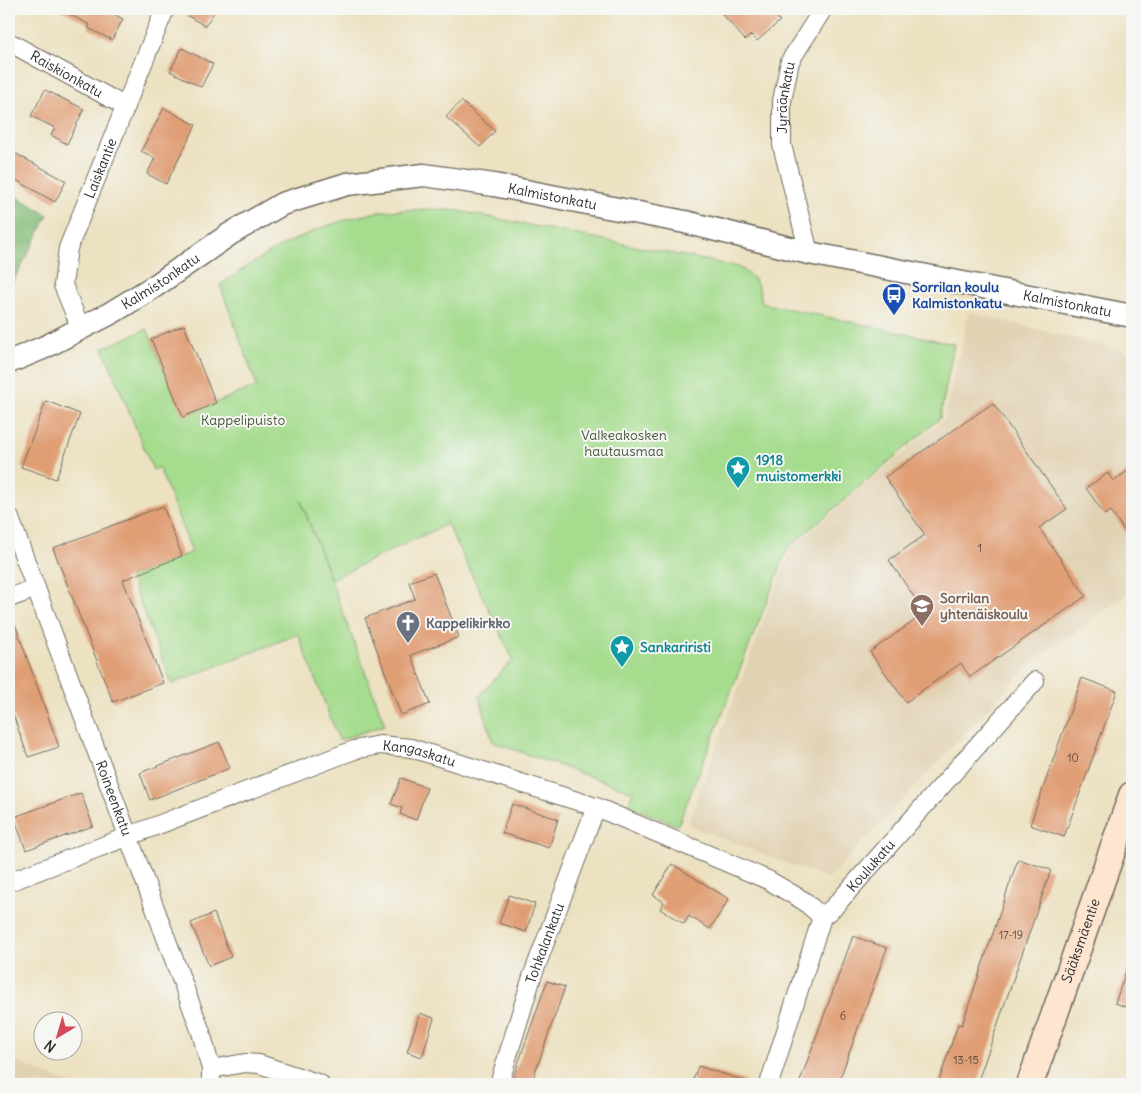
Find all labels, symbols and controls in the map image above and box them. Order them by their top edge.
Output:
street label: Raiskionkatu [27,47,106,101]
street label: Jyräänkatu [773,60,799,134]
street label: Laiskantie [80,135,121,201]
street label: Kalmistonkatu [507,179,598,214]
street label: Kalmistonkatu [118,249,203,314]
place label: Sorrilan koulu Kalmistonkatu [912,278,1002,312]
bus stop icon: Sorrilan koulu Kalmistonkatu [881,282,907,316]
street label: Kalmistonkatu [1021,286,1113,321]
park label: Kappelipuisto [201,411,285,429]
park label: Valkeakosken hautausmaa [581,426,667,460]
place label: 1918 muistomerkki [756,451,841,485]
place icon: 1918 muistomerkki [725,455,751,489]
house number: 1 [978,541,982,555]
place label: Sorrilan yhtenäiskoulu [940,589,1028,623]
school or university icon: Sorrilan yhtenäiskoulu [909,593,935,627]
church icon: Kappelikirkko [395,610,421,644]
place label: Kappelikirkko [426,614,510,632]
place icon: Sankariristi [609,634,635,668]
place label: Sankariristi [640,638,711,656]
street label: Kangaskatu [382,736,458,771]
house number: 10 [1067,751,1079,765]
street label: Roineenkatu [92,758,136,838]
street label: Koulukatu [843,836,899,896]
street label: Sääksmäentie [1057,896,1104,985]
street label: Tohkalankatu [522,901,568,986]
house number: 17-19 [999,928,1023,942]
house number: 6 [840,1009,846,1023]
north arrow [32,1010,82,1060]
text: N [41,1036,59,1056]
house number: 13-15 [953,1053,979,1067]

